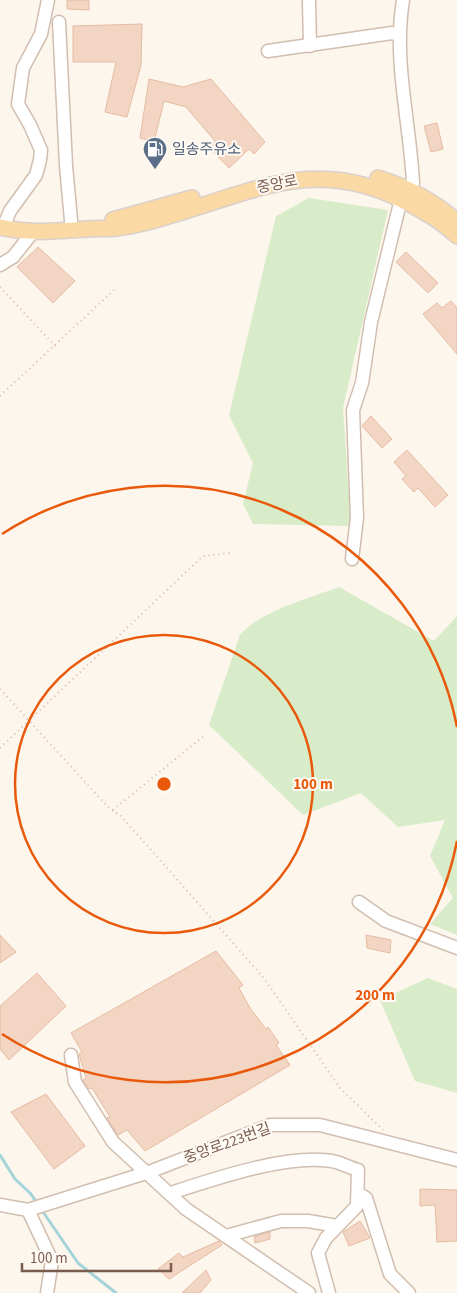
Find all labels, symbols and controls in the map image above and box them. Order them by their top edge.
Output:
fuel station icon: 일송주유소 [142,136,168,170]
place label: 일송주유소 [172,139,241,160]
street label: 중앙로 [255,170,299,199]
text: 100 m [293,774,333,795]
centre of rings [155,775,173,793]
text: 200 m [355,985,395,1006]
street label: 중앙로223번길 [181,1118,274,1169]
scale bar [22,1240,171,1272]
text: 100 m [30,1248,68,1269]

